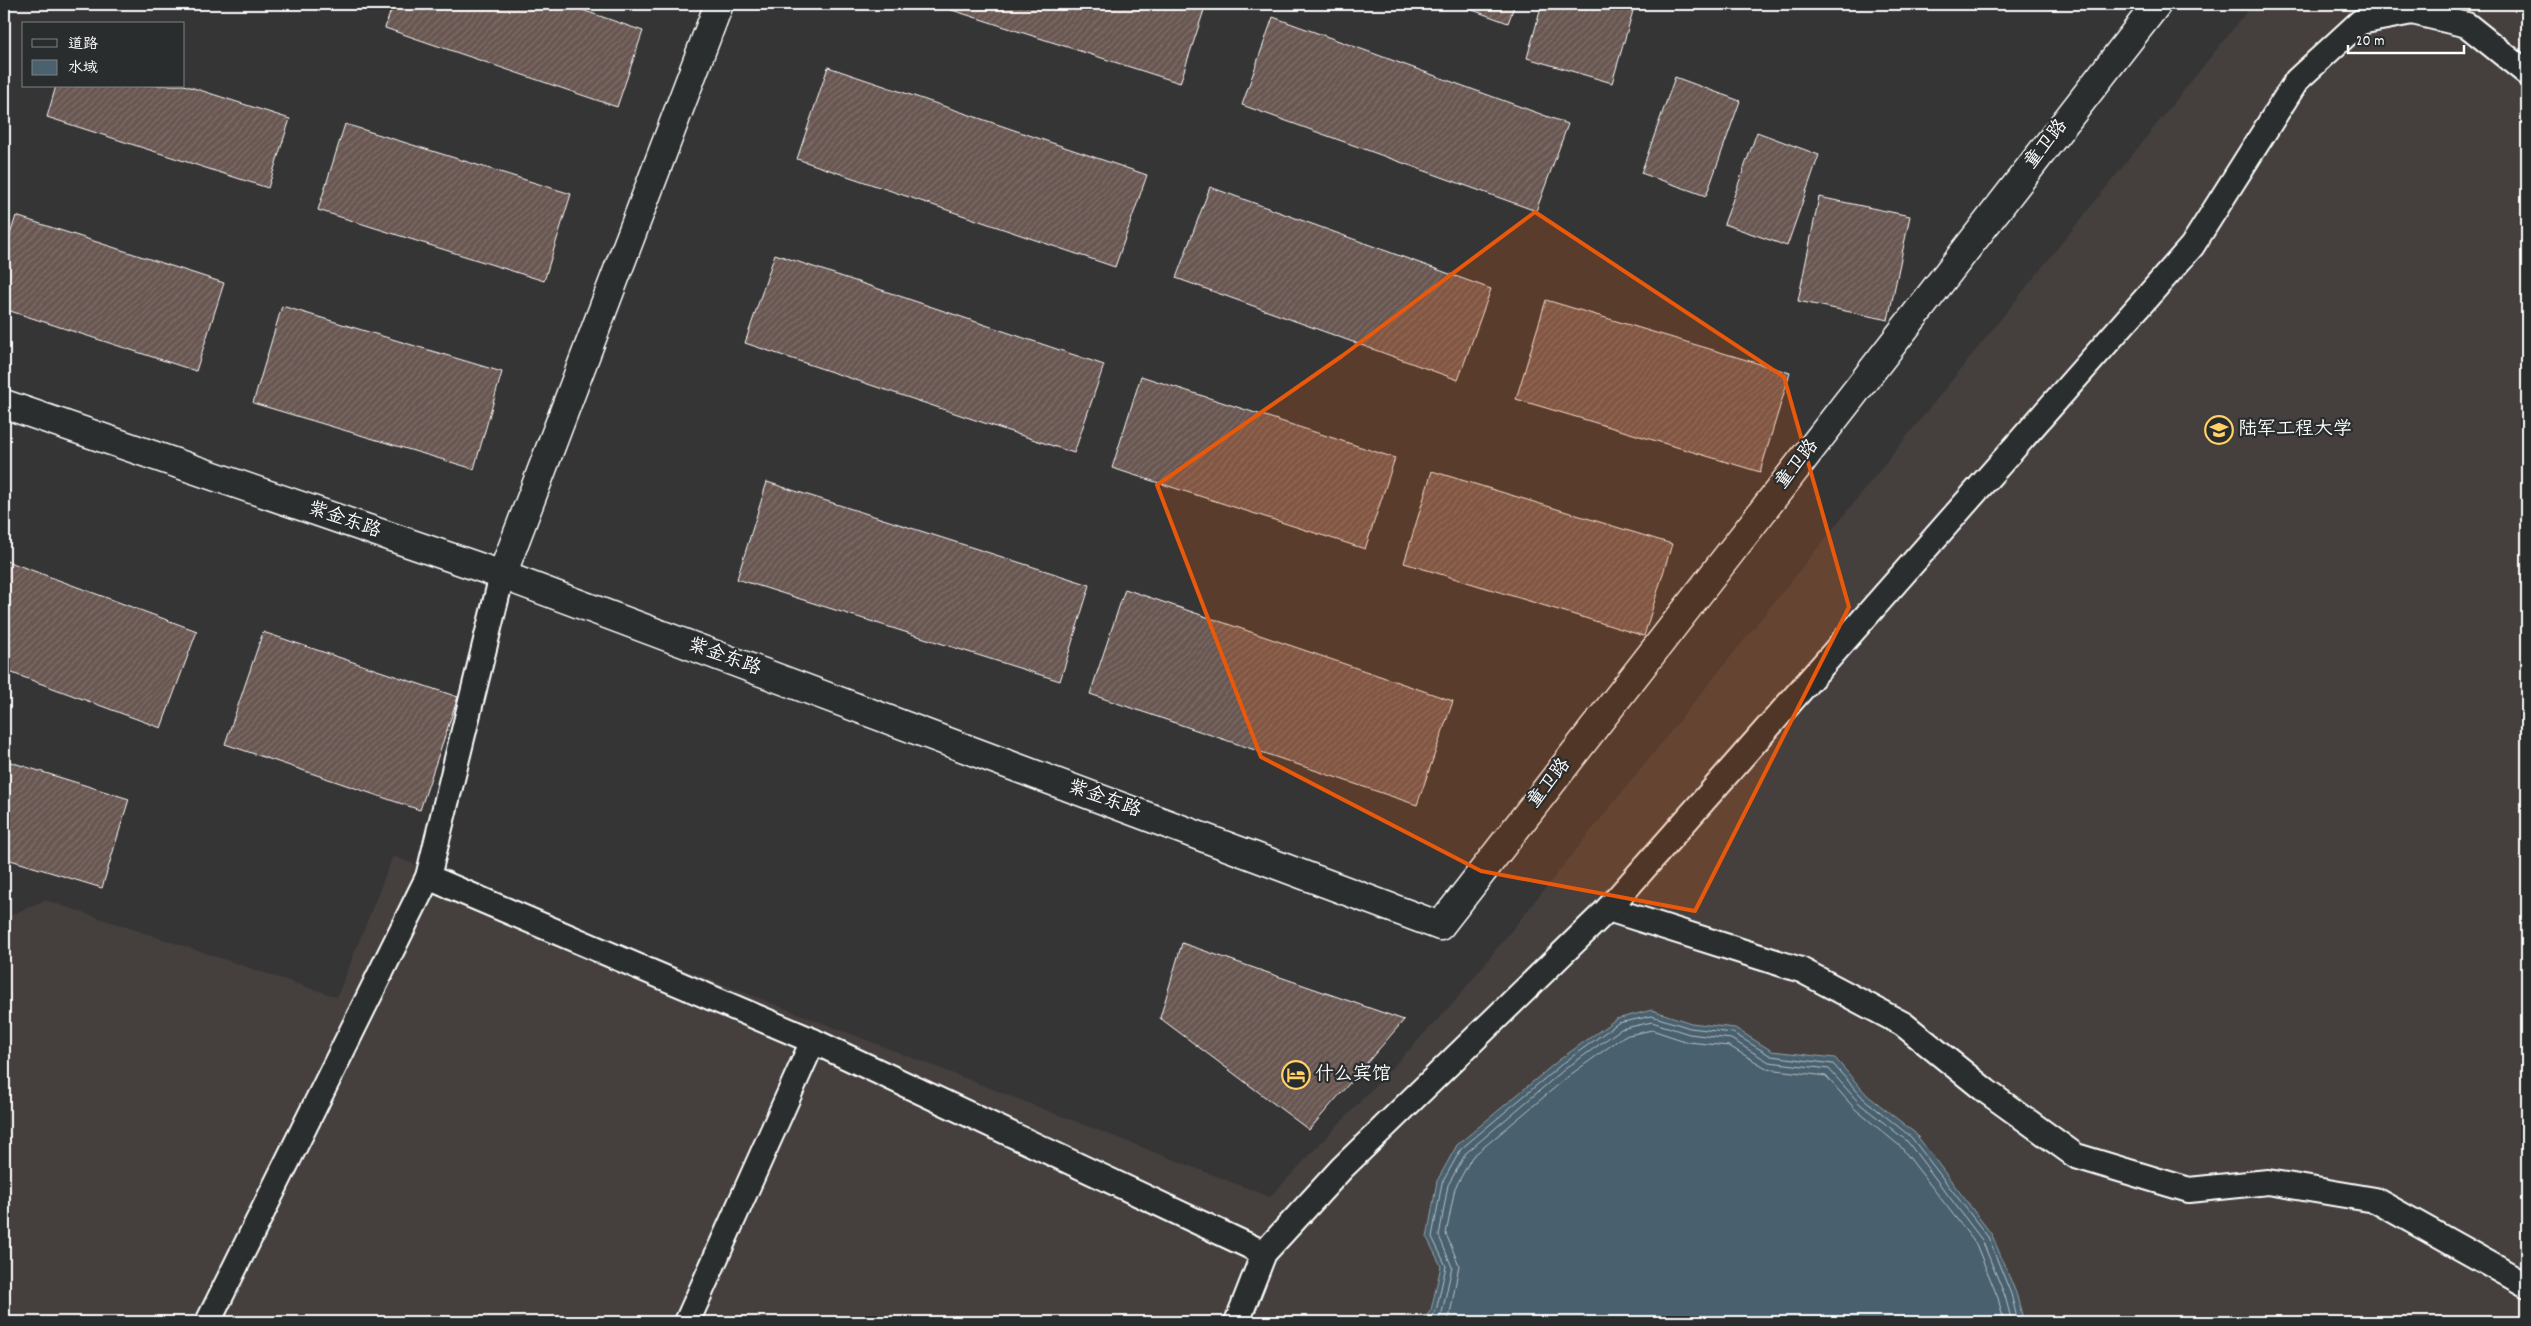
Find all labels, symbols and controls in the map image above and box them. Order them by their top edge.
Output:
legend [22,22,185,88]
scale bar [2348,22,2465,54]
text: 20 m [2356,31,2384,53]
text: 道路 [68,34,98,56]
text: 水域 [68,58,98,80]
street label: 童卫路 [2019,114,2075,176]
school or university icon: 陆军工程大学 [2204,415,2234,445]
place label: 陆军工程大学 [2238,417,2352,444]
street label: 童卫路 [1770,434,1826,496]
street label: 紫金东路 [304,496,384,546]
street label: 紫金东路 [684,632,764,684]
street label: 童卫路 [1522,753,1578,815]
street label: 紫金东路 [1064,774,1144,826]
hotel icon: 什么宾馆 [1281,1060,1311,1090]
place label: 什么宾馆 [1315,1062,1391,1089]

